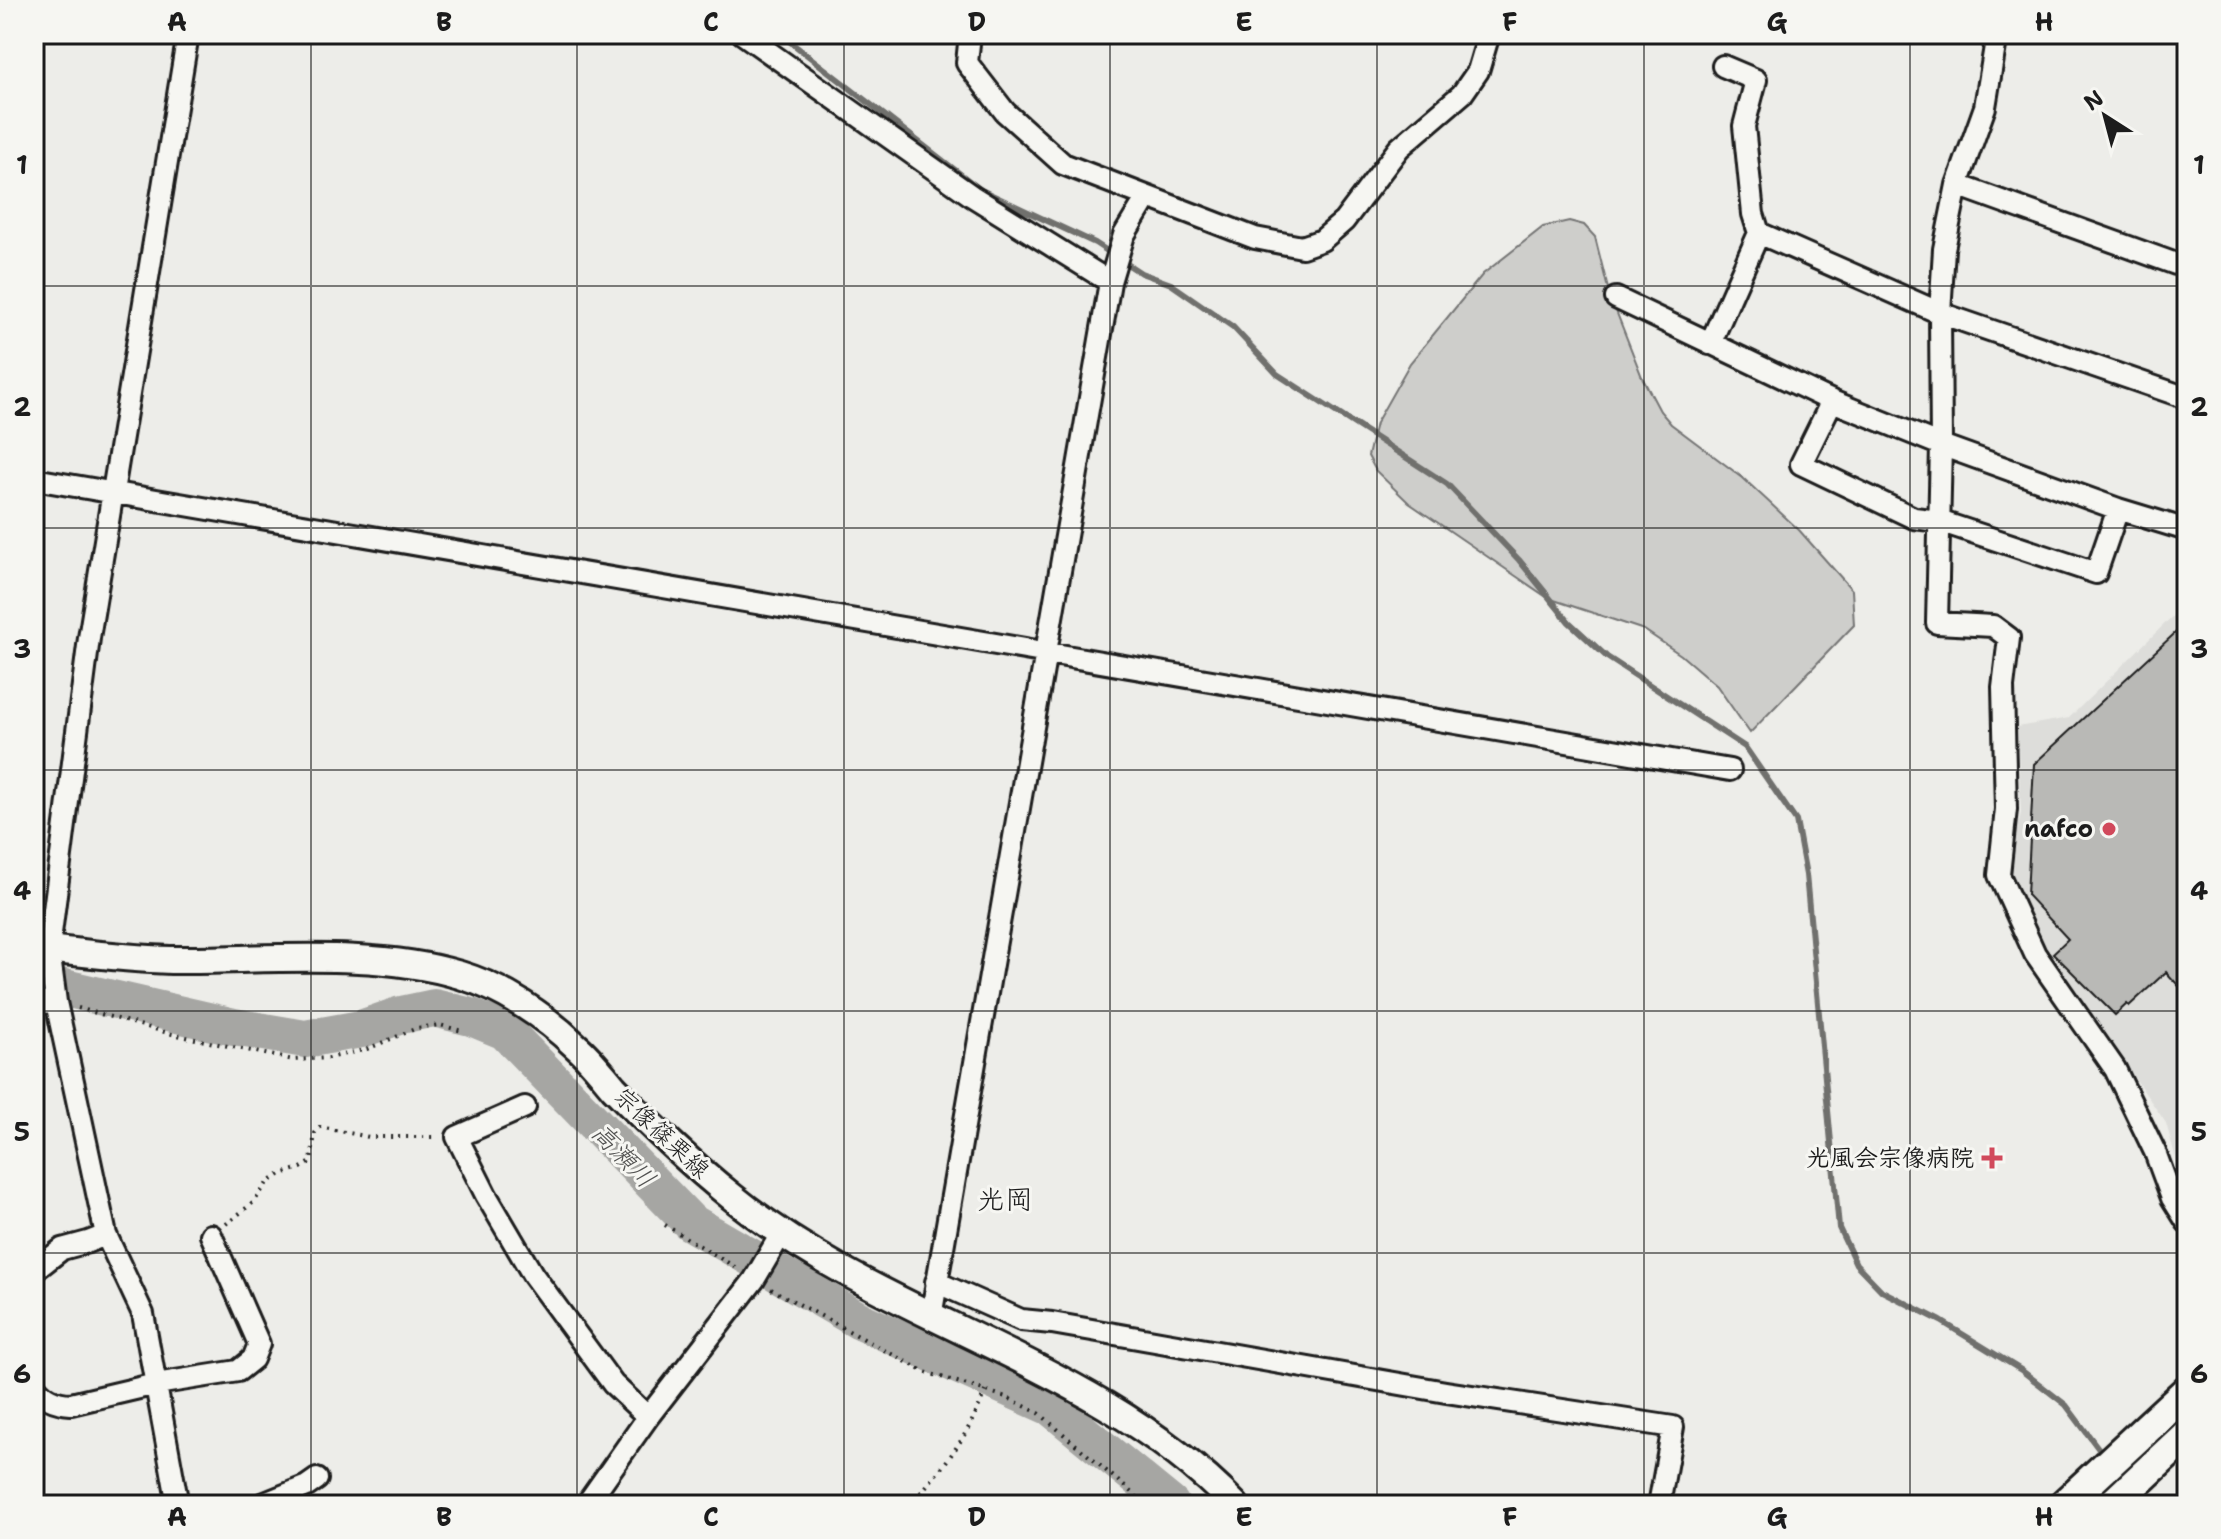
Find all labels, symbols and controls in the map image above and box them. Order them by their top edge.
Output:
text: A [167,4,187,39]
text: B [436,4,452,39]
text: C [703,4,719,39]
text: D [968,4,986,39]
text: E [1235,4,1253,39]
text: F [1502,4,1518,39]
text: G [1767,4,1788,39]
text: H [2035,4,2053,39]
north arrow [2065,76,2145,156]
text: N [2078,83,2109,117]
text: 1 [16,147,28,182]
text: 1 [2193,147,2205,182]
text: 2 [13,389,31,424]
text: 2 [2190,389,2208,424]
text: 3 [13,631,31,666]
text: 3 [2190,631,2208,666]
place label: nafco [2024,813,2093,845]
marker: nafco [2100,820,2118,838]
text: 4 [13,873,31,908]
text: 4 [2190,873,2208,908]
street label: 宗像篠栗線 [607,1080,717,1186]
text: 5 [14,1114,30,1149]
text: 5 [2191,1114,2207,1149]
water label: 高瀬川 [584,1115,664,1195]
place label: 光風会宗像病院 [1806,1142,1974,1174]
marker: 光風会宗像病院 [1981,1147,2003,1169]
district label: 光岡 [977,1180,1033,1218]
text: 6 [13,1356,31,1391]
text: 6 [2190,1356,2208,1391]
text: A [167,1499,187,1534]
text: B [436,1499,452,1534]
text: C [703,1499,719,1534]
text: D [968,1499,986,1534]
text: E [1235,1499,1253,1534]
text: F [1502,1499,1518,1534]
text: G [1767,1499,1788,1534]
text: H [2035,1499,2053,1534]

